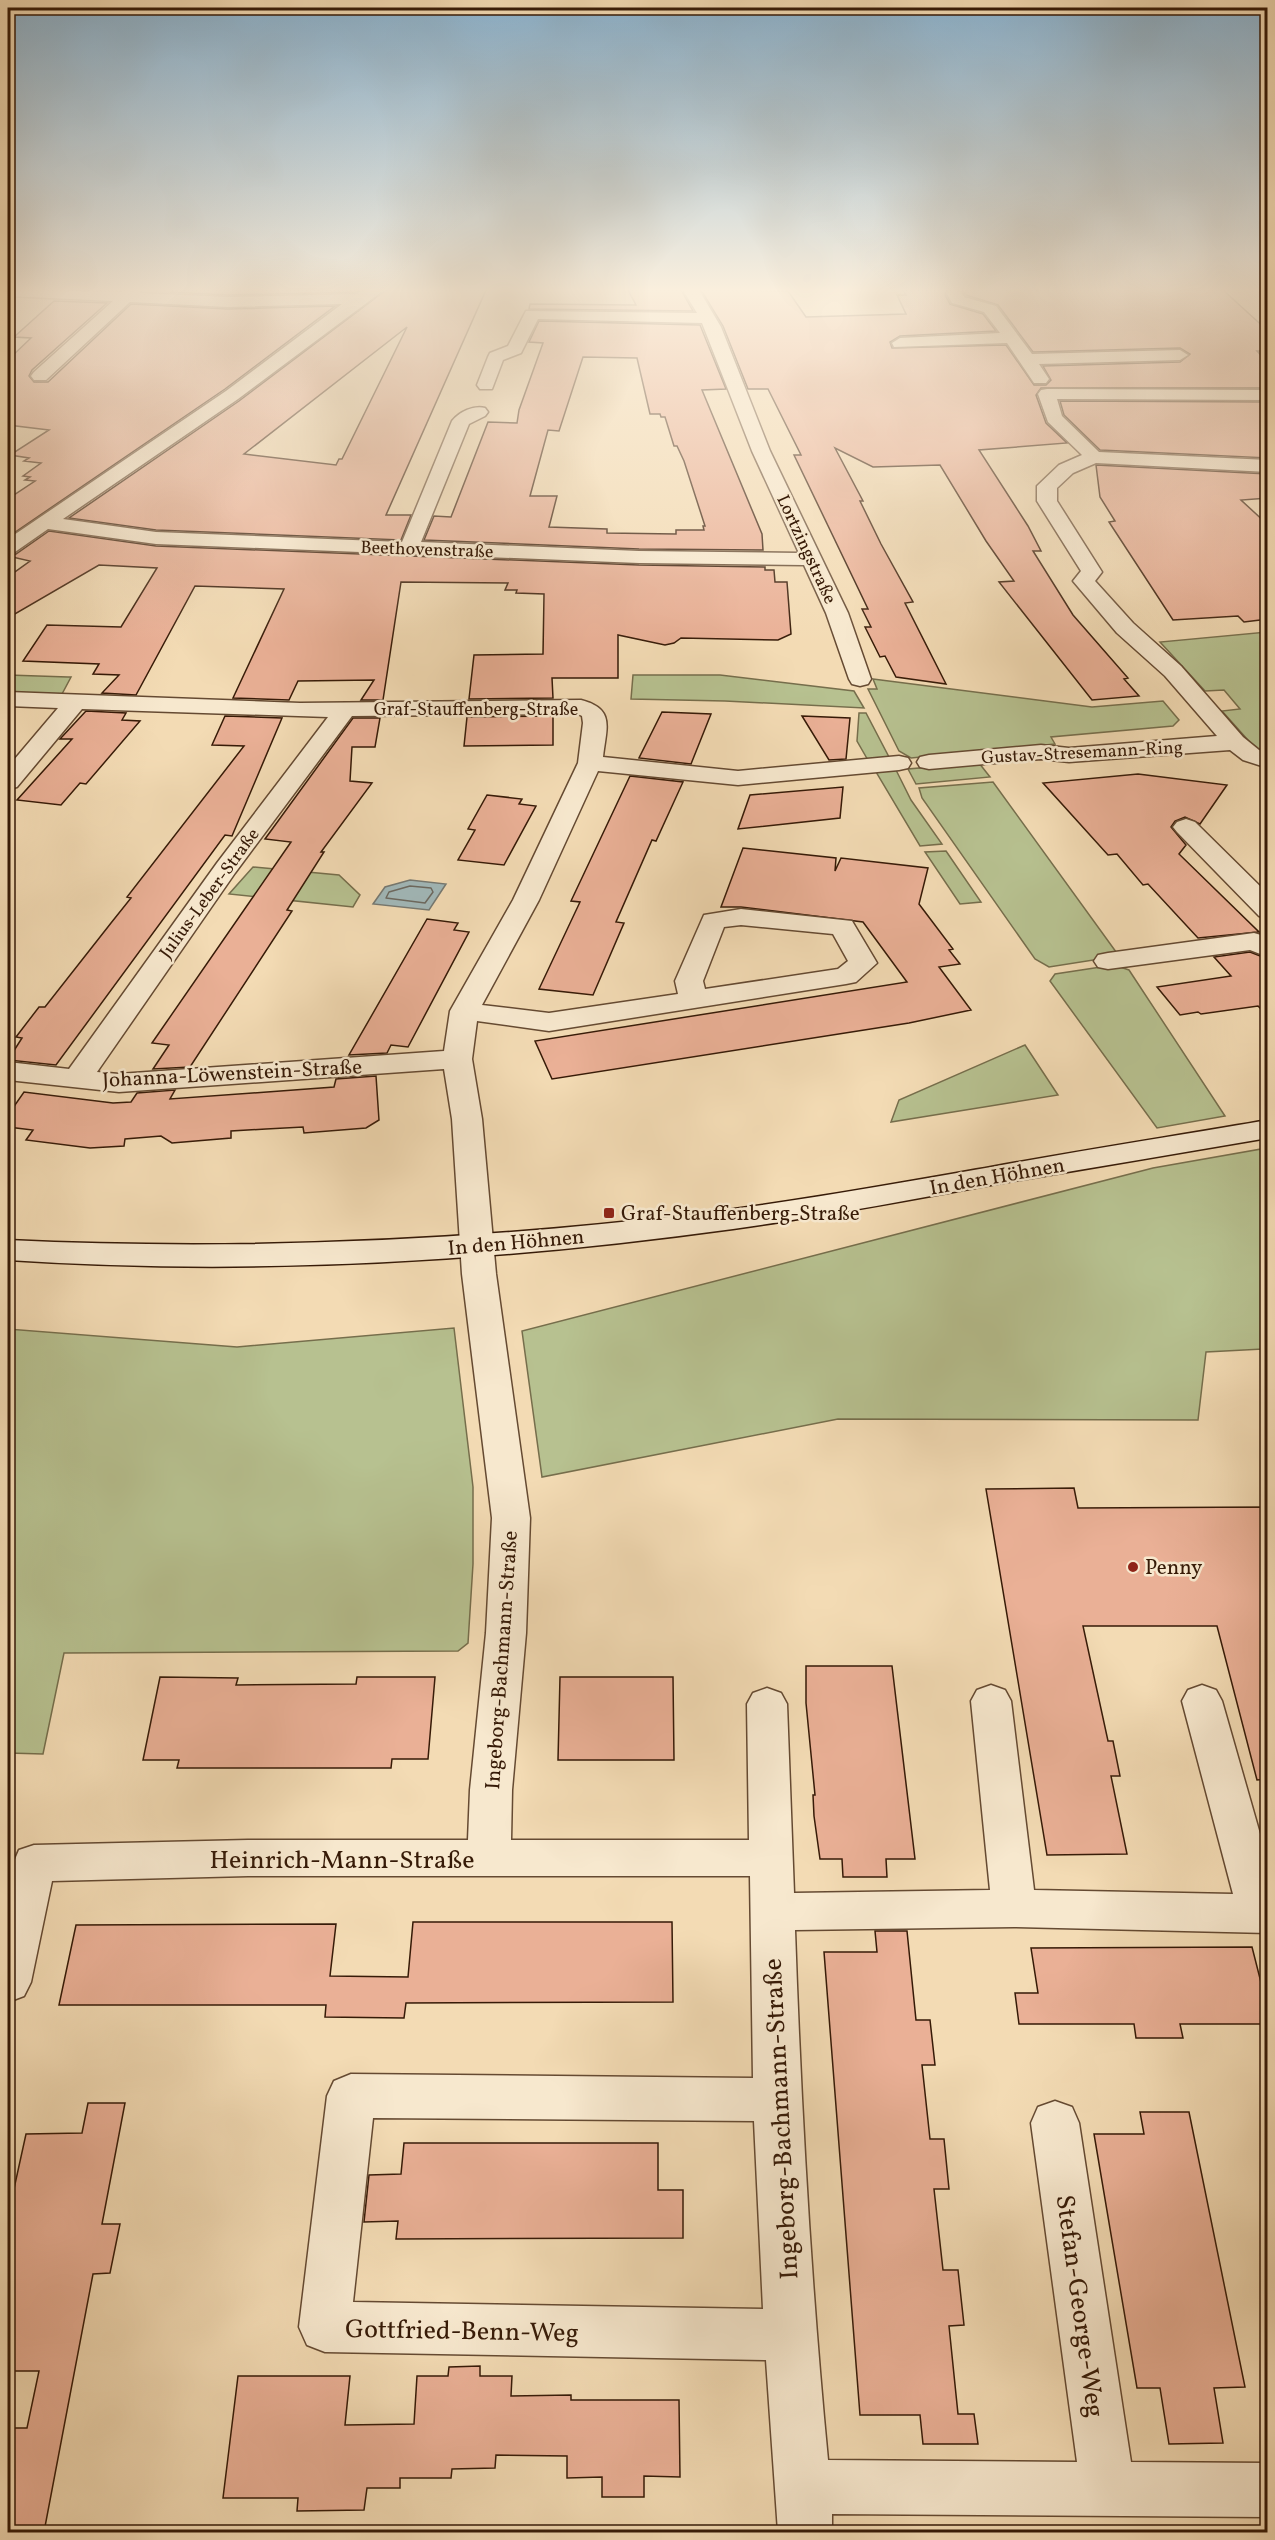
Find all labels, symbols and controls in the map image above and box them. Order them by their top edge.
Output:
street label: Lortzingstraße [769,491,842,608]
street label: Beethovenstraße [360,536,494,565]
street label: Graf-Stauffenberg-Straße [374,698,578,723]
street label: Gustav-Stresemann-Ring [981,736,1184,771]
street label: Julius-Leber-Straße [154,823,266,964]
street label: Johanna-Löwenstein-Straße [101,1053,363,1096]
street label: In den Höhnen [927,1151,1067,1204]
place label: Graf-Stauffenberg-Straße [621,1200,860,1229]
marker: Graf-Stauffenberg-Straße [602,1206,616,1220]
street label: In den Höhnen [447,1223,586,1264]
street label: Ingeborg-Bachmann-Straße [479,1530,526,1791]
place label: Penny [1145,1554,1203,1583]
marker: Penny [1126,1560,1140,1574]
street label: Heinrich-Mann-Straße [209,1843,475,1879]
street label: Ingeborg-Bachmann-Straße [756,1957,808,2280]
street label: Stefan-George-Weg [1046,2193,1112,2420]
street label: Gottfried-Benn-Weg [345,2312,579,2352]

